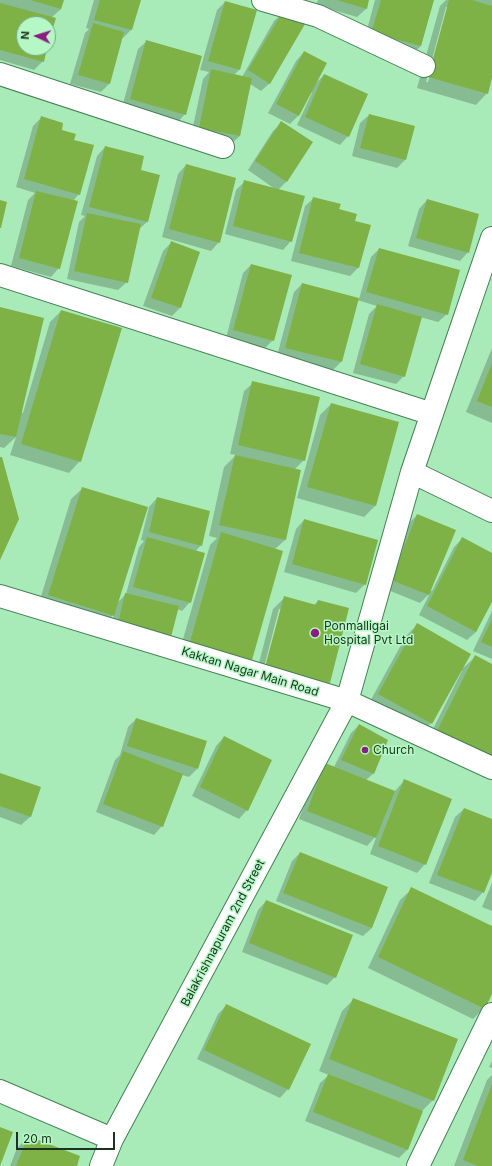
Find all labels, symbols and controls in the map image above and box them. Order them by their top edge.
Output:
north arrow [16,16,56,56]
text: N [18,31,32,40]
place label: Ponmalligai Hospital Pvt Ltd [324,619,413,647]
marker: Ponmalligai Hospital Pvt Ltd [309,627,321,639]
street label: Kakkan Nagar Main Road [180,644,320,700]
place label: Church [373,743,414,757]
marker: Church [360,745,370,755]
street label: Balakrishnapuram 2nd Street [178,857,268,1009]
scale bar [18,1124,117,1150]
text: 20 m [23,1131,52,1146]

